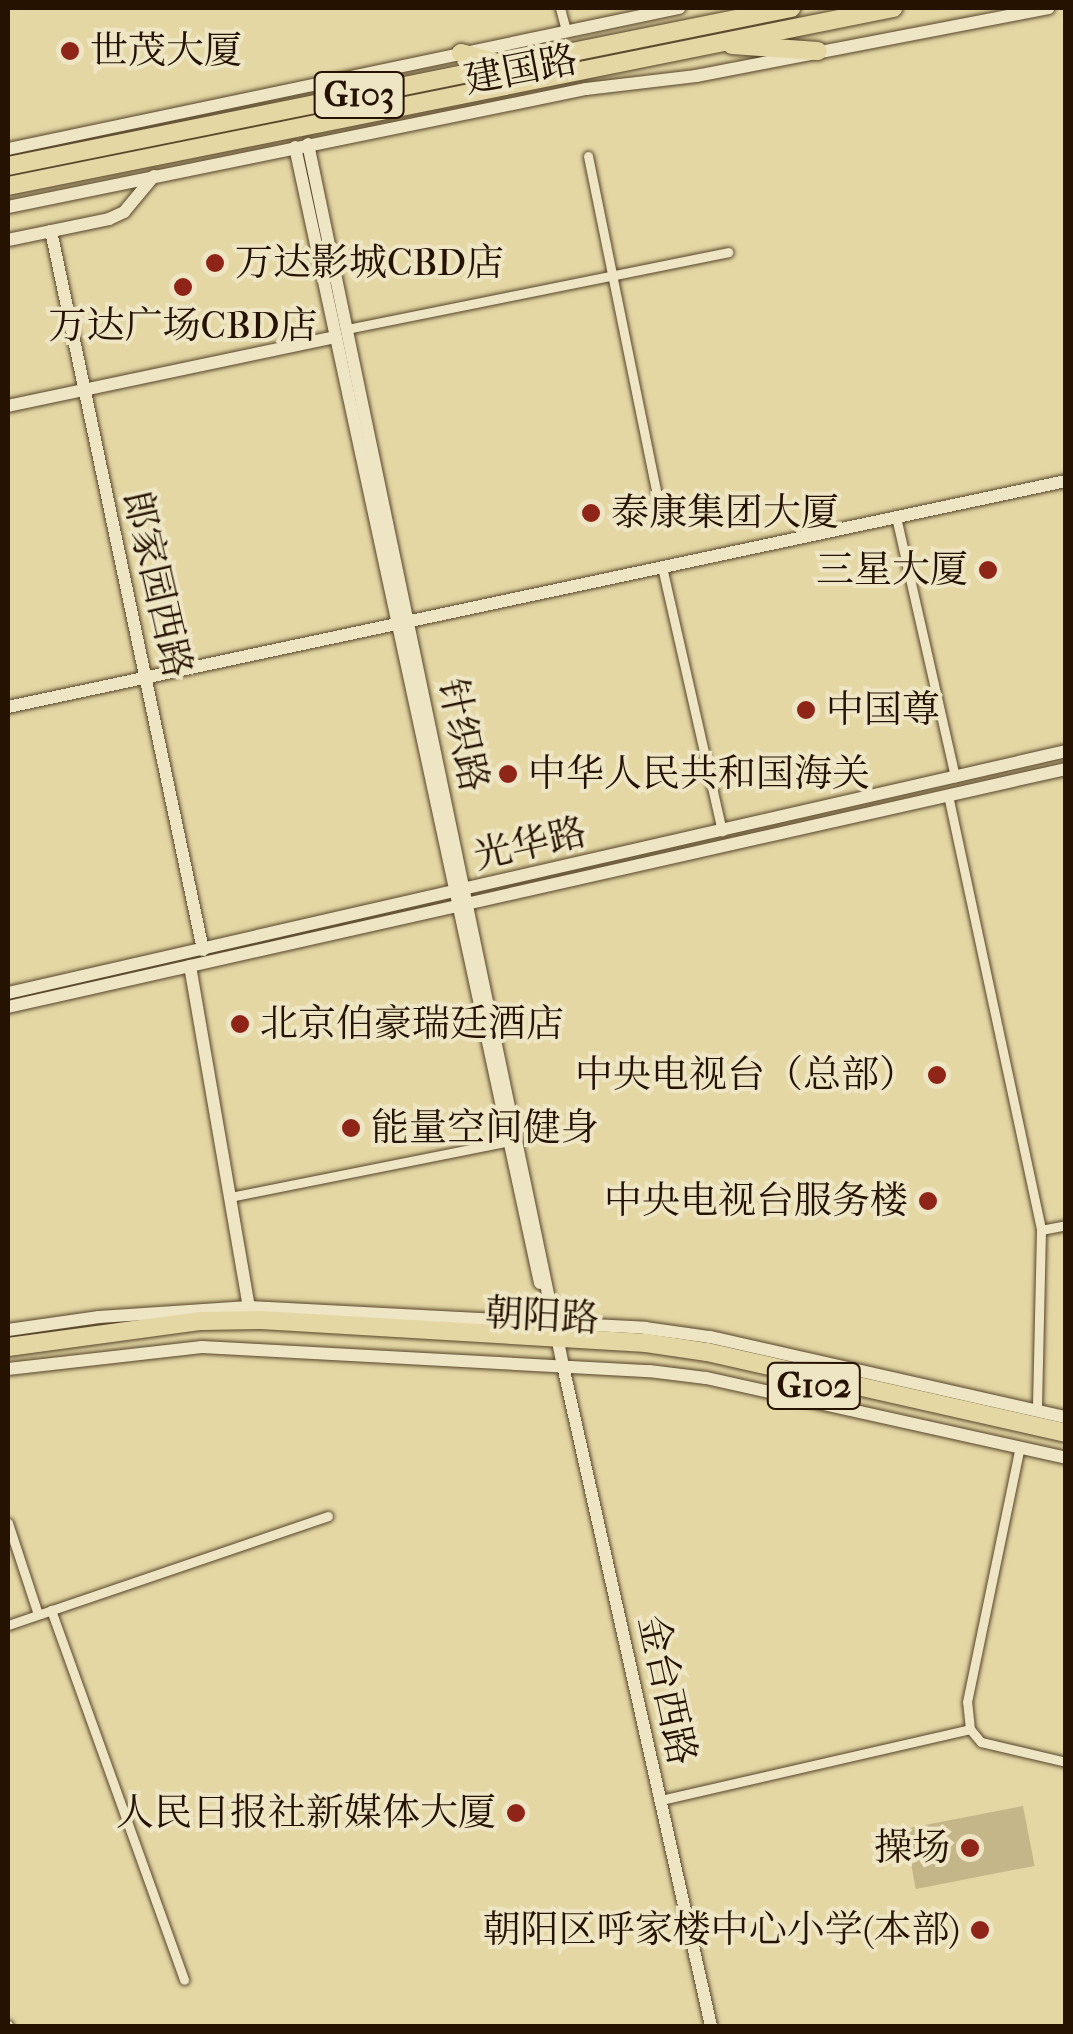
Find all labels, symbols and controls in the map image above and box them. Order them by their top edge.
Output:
place label: 世茂大厦 [90,28,242,74]
street label: 建国路 [461,37,581,103]
marker: 世茂大厦 [59,40,81,62]
road number: G103 [312,65,406,125]
place label: 万达影城CBD店 [235,240,504,286]
marker: 万达影城CBD店 [204,252,226,274]
marker: 万达广场CBD店 [172,276,194,298]
place label: 万达广场CBD店 [48,303,318,349]
street label: 郎家园西路 [113,486,201,682]
place label: 泰康集团大厦 [611,490,839,536]
marker: 泰康集团大厦 [580,502,602,524]
place label: 三星大厦 [816,547,968,593]
marker: 三星大厦 [977,559,999,581]
street label: 针织路 [429,675,497,795]
place label: 中国尊 [826,687,940,733]
marker: 中国尊 [795,699,817,721]
place label: 中华人民共和国海关 [528,751,870,797]
marker: 中华人民共和国海关 [497,763,519,785]
street label: 光华路 [469,809,591,879]
place label: 北京伯豪瑞廷酒店 [260,1001,564,1047]
marker: 北京伯豪瑞廷酒店 [229,1013,251,1035]
place label: 中央电视台（总部） [575,1052,917,1098]
marker: 中央电视台（总部） [926,1064,948,1086]
place label: 能量空间健身 [371,1105,599,1151]
marker: 能量空间健身 [340,1117,362,1139]
place label: 中央电视台服务楼 [604,1178,908,1224]
marker: 中央电视台服务楼 [917,1190,939,1212]
street label: 朝阳路 [484,1290,600,1342]
road number: G102 [766,1356,862,1416]
street label: 金台西路 [629,1611,705,1769]
place label: 人民日报社新媒体大厦 [116,1790,496,1836]
marker: 人民日报社新媒体大厦 [505,1802,527,1824]
place label: 操场 [874,1825,950,1871]
marker: 操场 [959,1837,981,1859]
place label: 朝阳区呼家楼中心小学(本部) [483,1907,960,1953]
marker: 朝阳区呼家楼中心小学(本部) [969,1919,991,1941]

